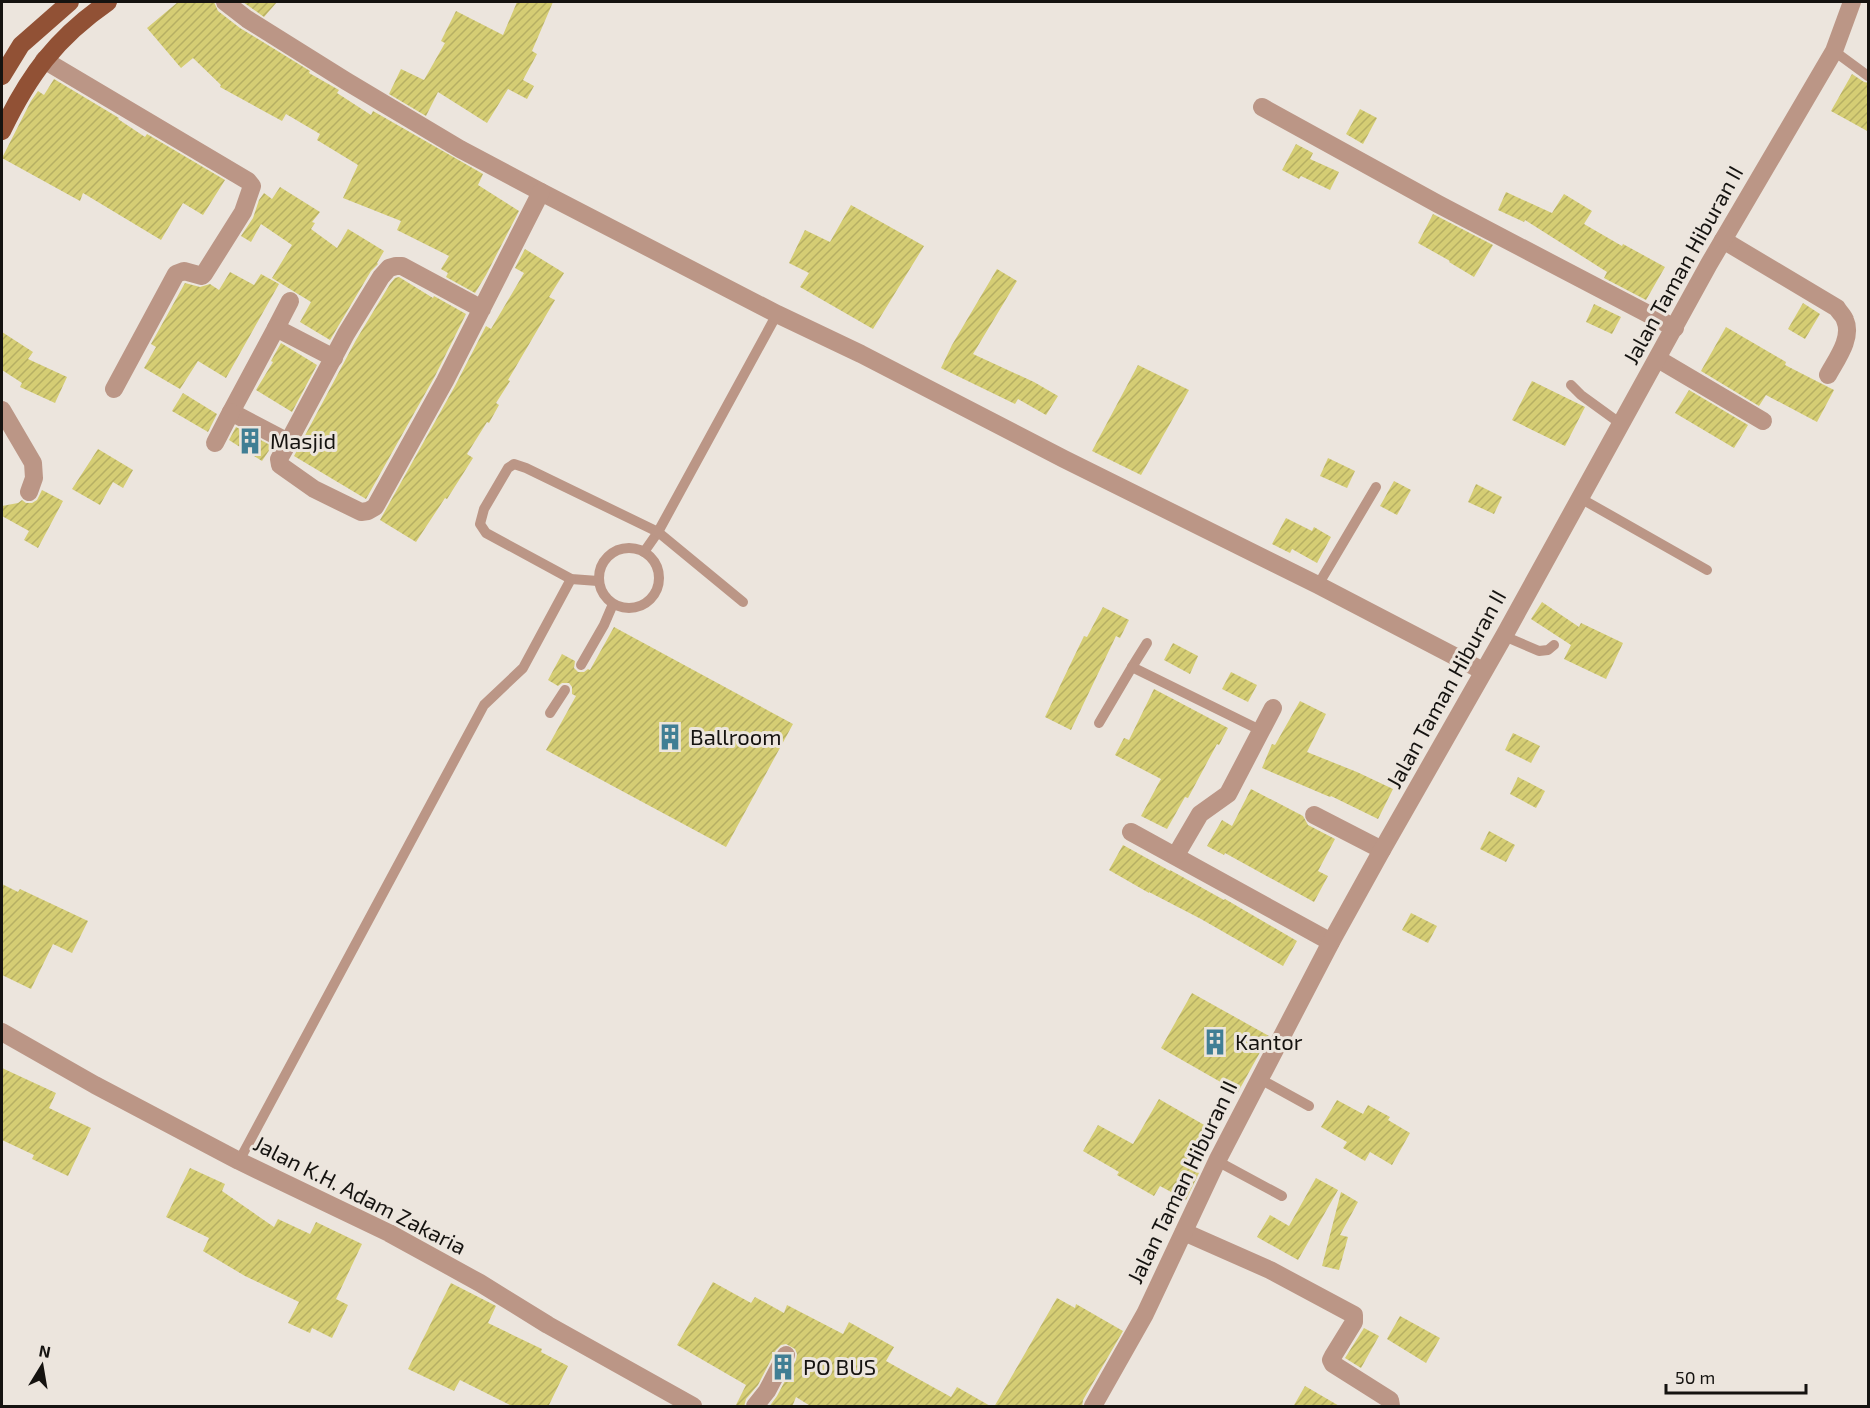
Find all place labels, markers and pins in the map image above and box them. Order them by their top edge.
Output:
building icon: Masjid [235,426,265,456]
place label: Masjid [270,427,336,454]
building icon: Ballroom [655,722,685,752]
place label: Ballroom [690,723,782,749]
building icon: Kantor [1200,1027,1230,1057]
place label: Kantor [1235,1028,1303,1054]
building icon: PO BUS [768,1352,798,1382]
place label: PO BUS [803,1353,876,1379]

